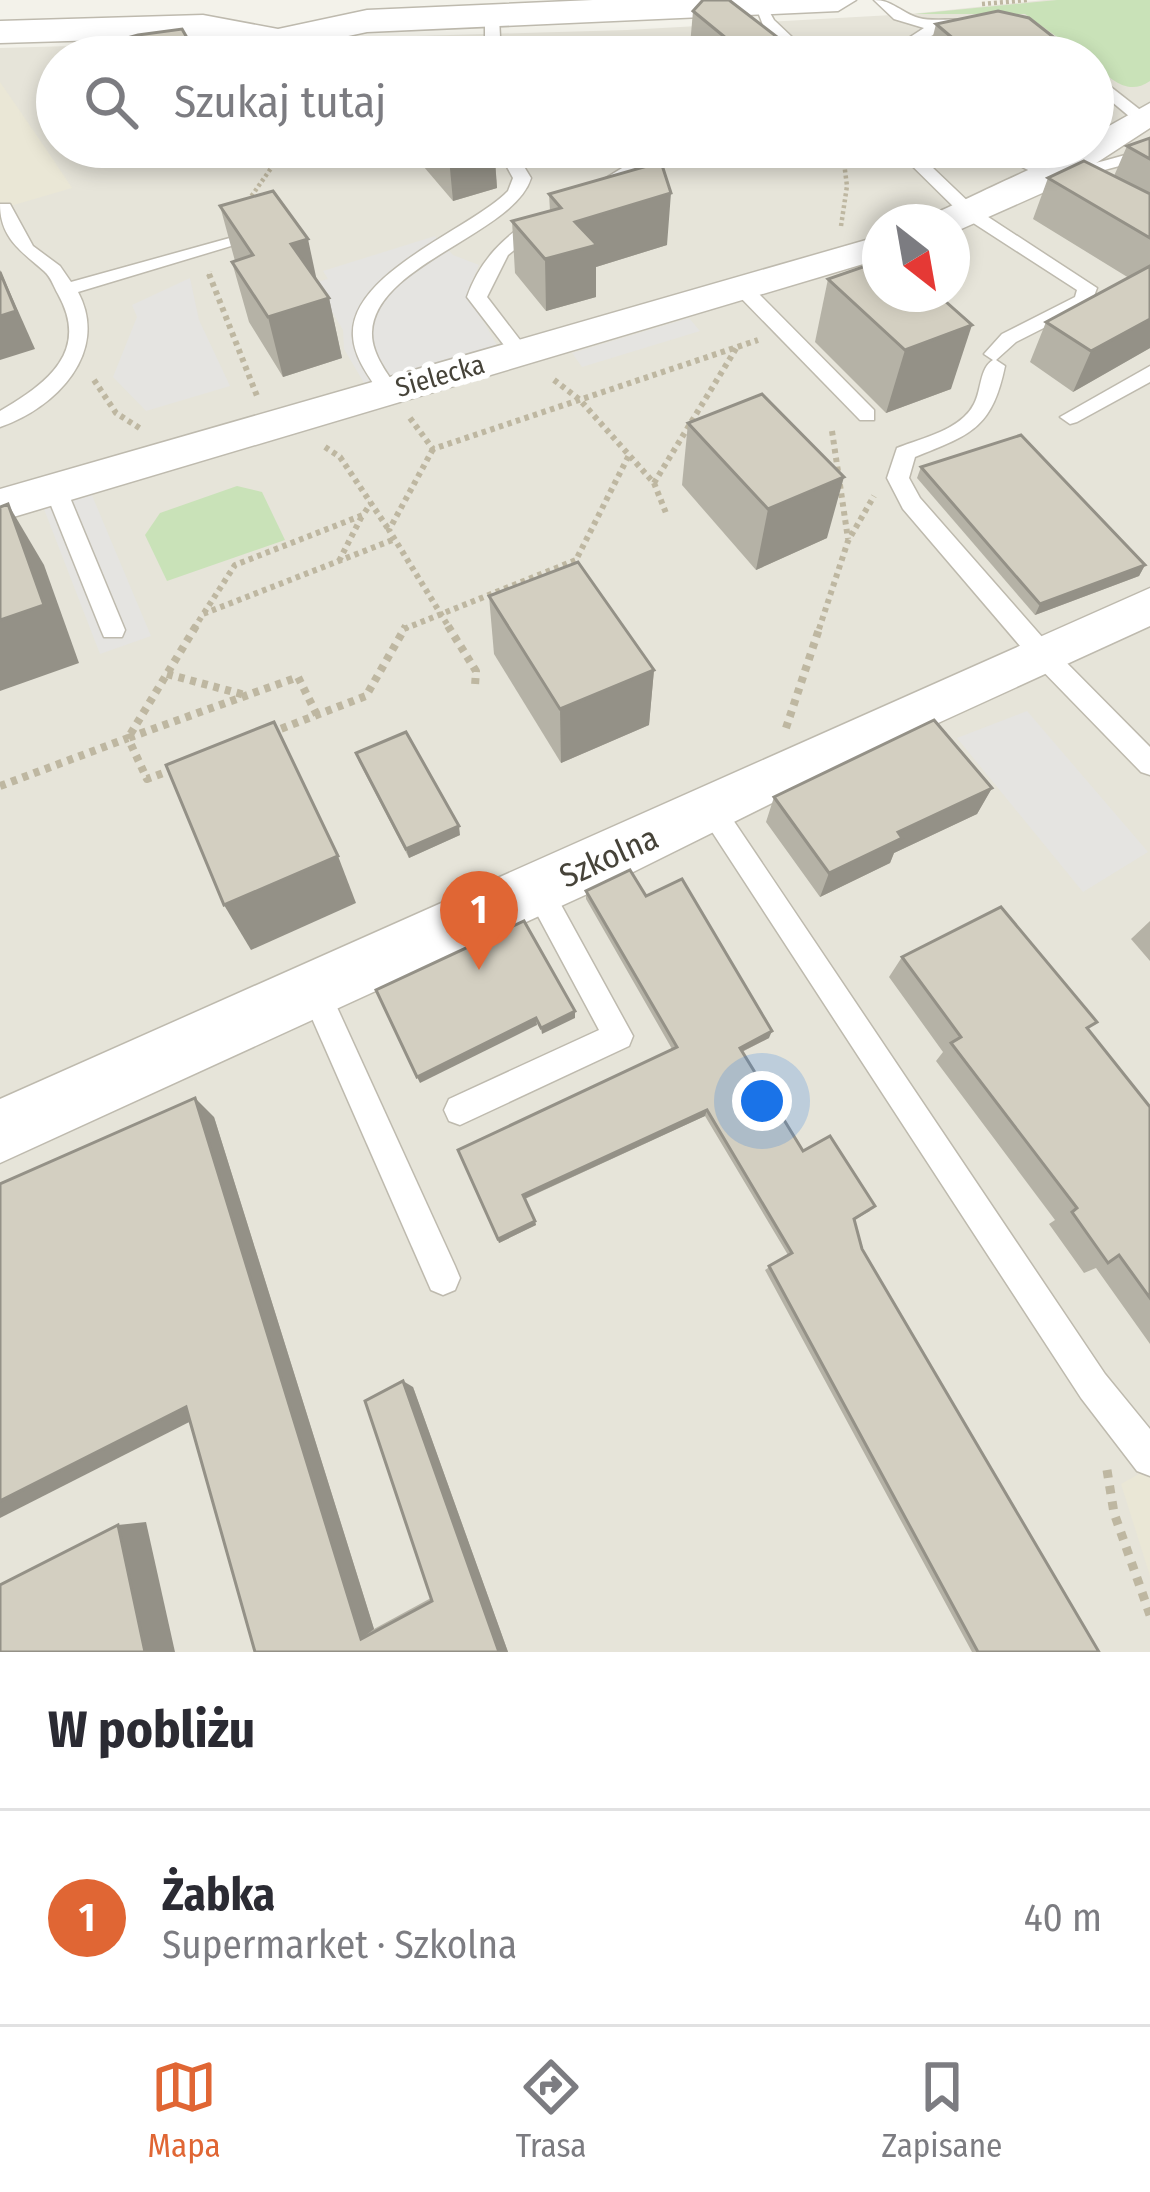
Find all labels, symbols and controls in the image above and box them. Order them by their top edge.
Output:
search box [36,36,1114,168]
icon: search [78,69,144,135]
text: Szukaj tutaj [174,75,386,129]
north arrow [862,204,970,312]
street label: Sielecka [392,348,488,404]
street label: Szkolna [553,818,665,896]
pin: 1 [440,871,518,970]
your location [732,1071,792,1131]
text: W pobliżu [48,1699,255,1761]
text: Żabka [162,1868,275,1922]
text: 1 [79,1895,95,1941]
text: 40 m [1024,1895,1102,1941]
text: Supermarket · Szkolna [162,1922,517,1968]
tab: Mapa [148,2054,221,2166]
tab: Trasa [516,2054,586,2166]
tab: Zapisane [882,2054,1002,2166]

